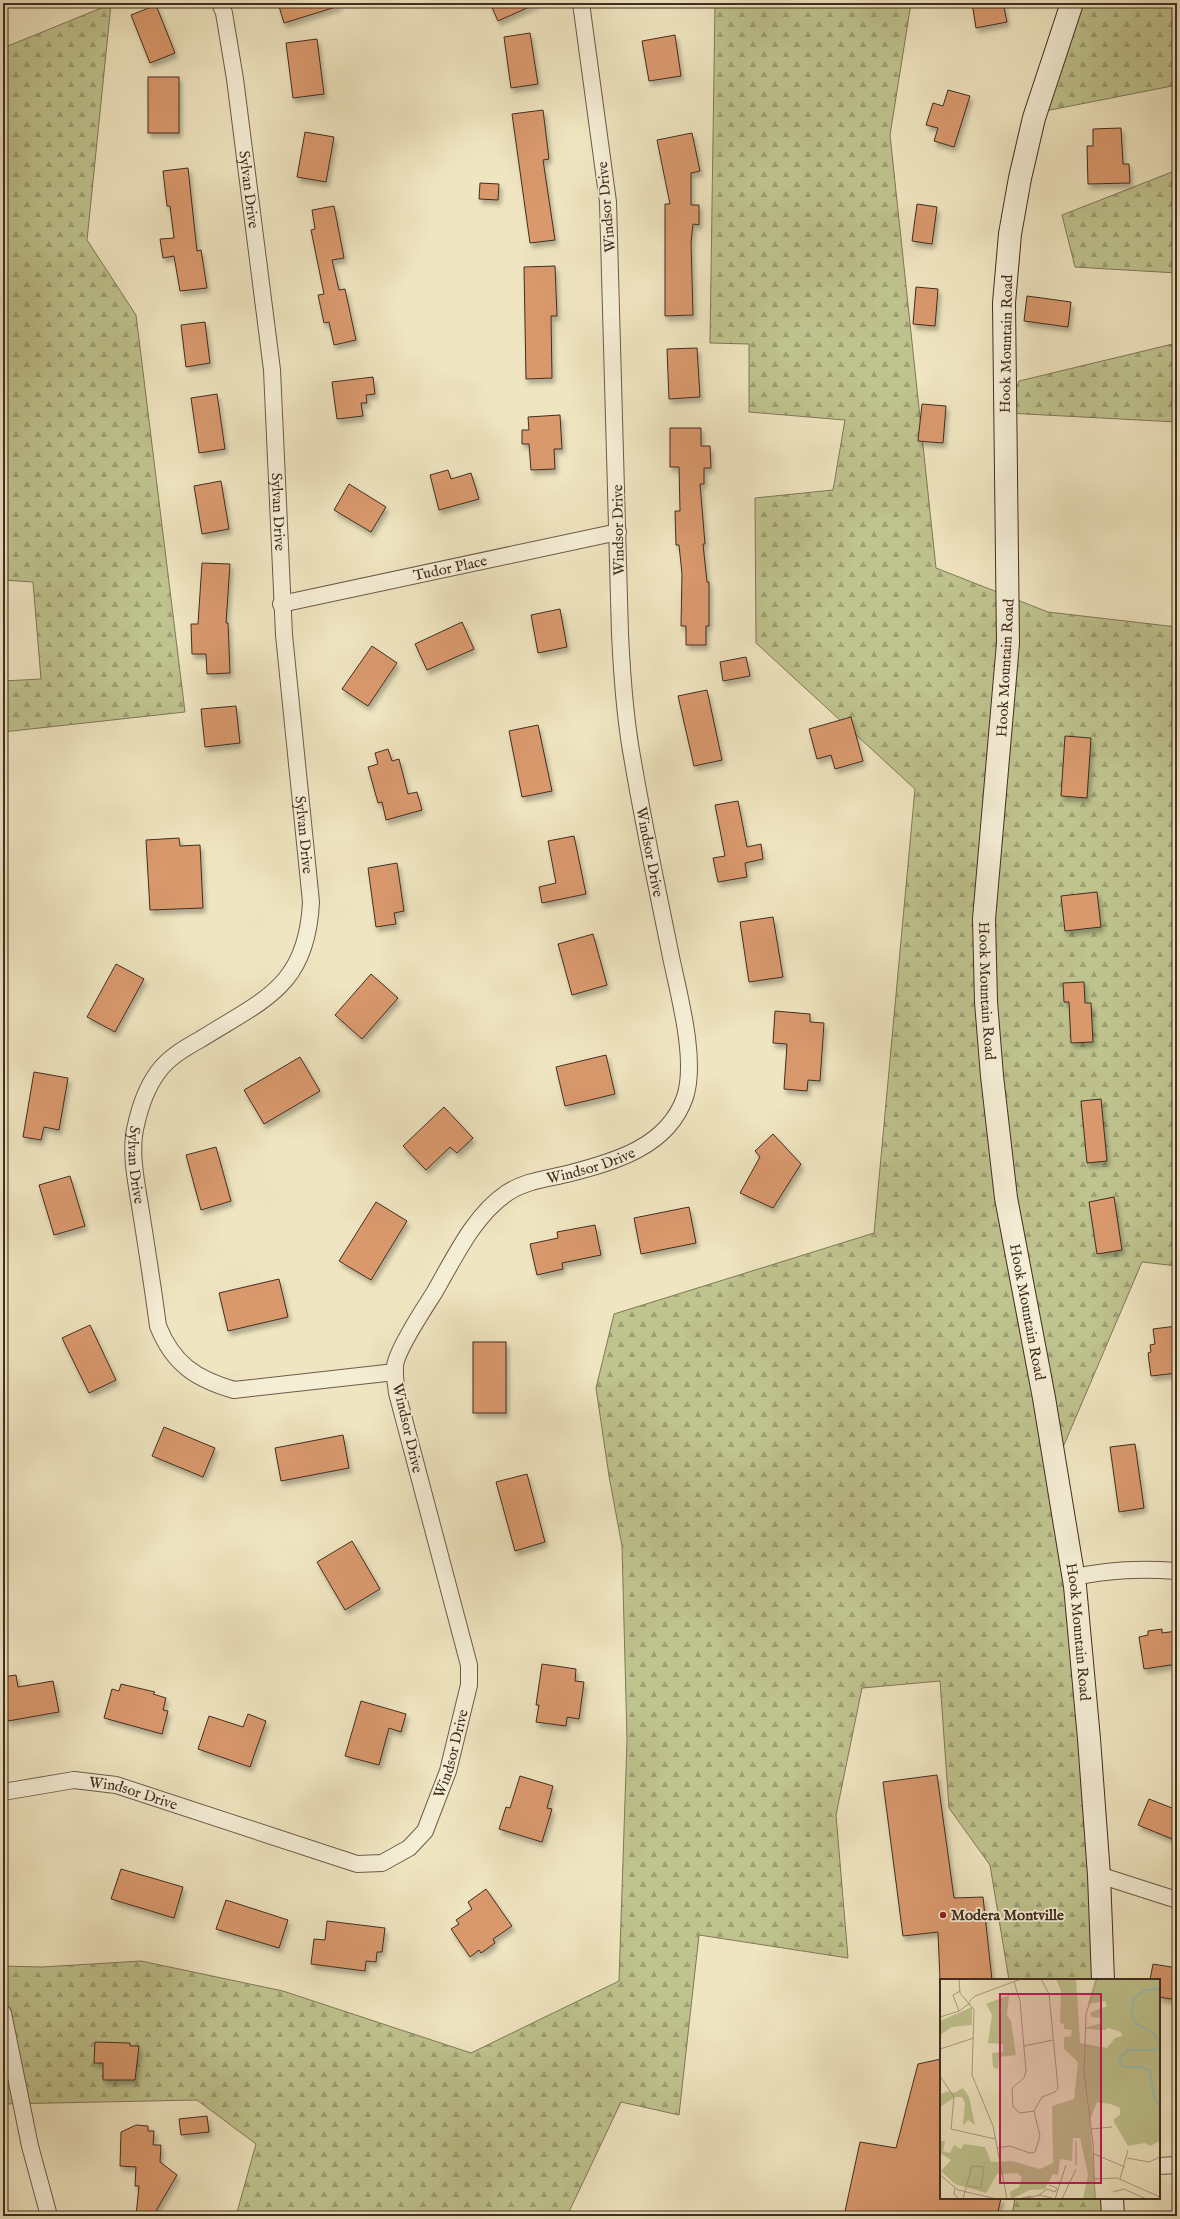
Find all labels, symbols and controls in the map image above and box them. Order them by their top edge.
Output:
street label: Sylvan Drive [234,150,263,229]
street label: Windsor Drive [593,161,620,253]
street label: Hook Mountain Road [996,274,1017,413]
street label: Sylvan Drive [267,472,289,551]
street label: Windsor Drive [608,484,629,576]
street label: Tudor Place [412,551,489,585]
street label: Hook Mountain Road [992,597,1019,738]
street label: Sylvan Drive [290,795,317,875]
street label: Windsor Drive [631,805,668,899]
street label: Hook Mountain Road [974,922,1000,1062]
street label: Sylvan Drive [123,1124,149,1205]
street label: Windsor Drive [545,1143,638,1188]
street label: Hook Mountain Road [1005,1242,1050,1383]
street label: Windsor Drive [388,1381,427,1475]
street label: Hook Mountain Road [1061,1561,1095,1703]
street label: Windsor Drive [430,1707,473,1801]
street label: Windsor Drive [88,1773,180,1815]
place label: Modera Montville [951,1906,1064,1925]
marker: Modera Montville [938,1910,948,1920]
inset map [940,1979,1160,2199]

